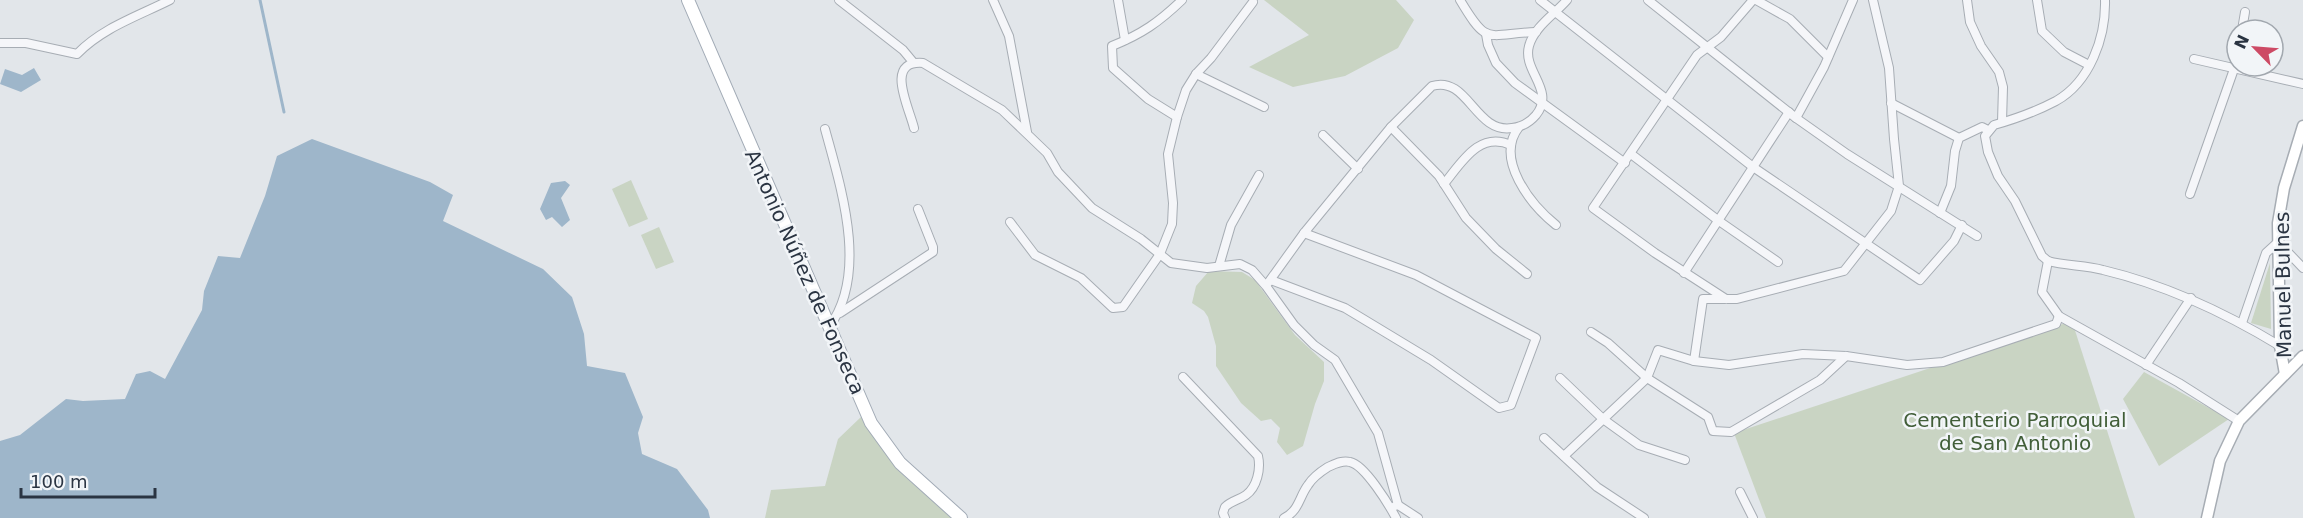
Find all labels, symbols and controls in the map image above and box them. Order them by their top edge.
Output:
north arrow [2225,18,2285,78]
text: N [2230,32,2253,52]
street label: Antonio Núñez de Fonseca [740,146,870,398]
street label: Manuel Bulnes [2270,212,2296,358]
park label: Cementerio Parroquial de San Antonio [1903,408,2127,455]
scale bar [21,461,154,499]
text: 100 m [30,471,88,492]

